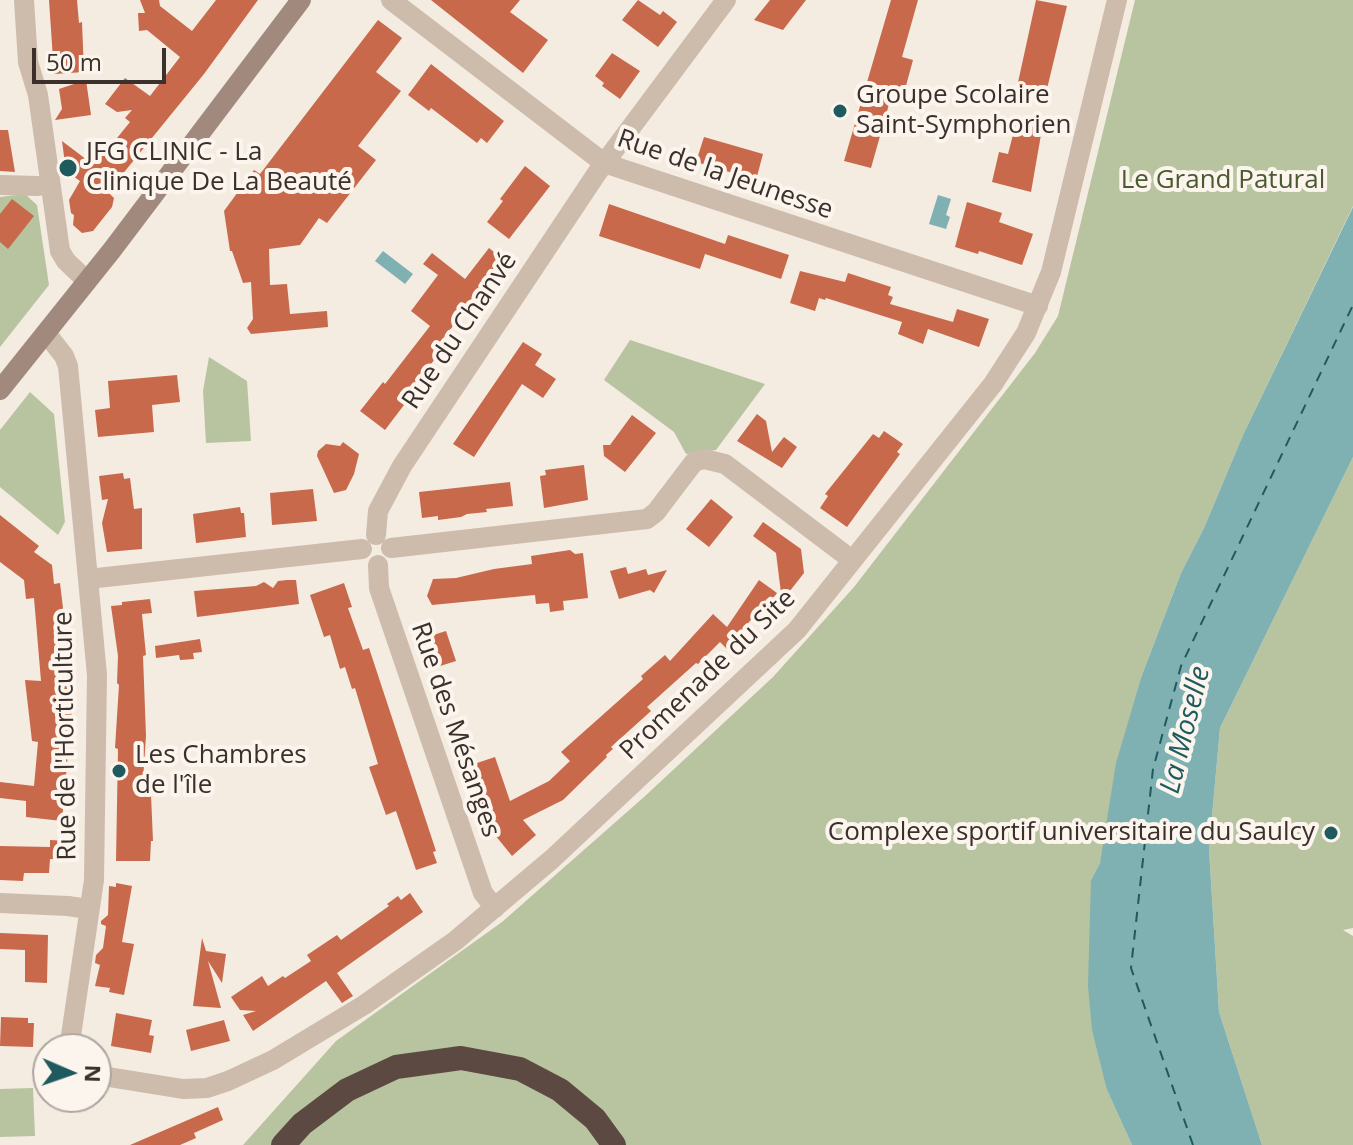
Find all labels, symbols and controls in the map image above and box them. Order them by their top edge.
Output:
scale bar [36,32,170,82]
text: 50 m [46,45,102,78]
place label: Groupe Scolaire Saint-Symphorien [856,80,1071,142]
marker: Groupe Scolaire Saint-Symphorien [831,102,849,120]
street label: Rue de la Jeunesse [613,123,837,227]
place label: JFG CLINIC - La Clinique De La Beauté [86,137,352,198]
marker: JFG CLINIC - La Clinique De La Beauté [57,157,79,179]
park label: Le Grand Patural [1121,165,1325,197]
street label: Rue du Chanvé [396,247,524,415]
street label: Promenade du Site [614,583,802,767]
street label: Rue de l'Horticulture [48,611,84,861]
street label: Rue des Mésanges [404,619,506,841]
water label: La Moselle [1154,663,1218,797]
place label: Les Chambres de l'île [135,740,307,802]
marker: Les Chambres de l'île [110,762,128,780]
place label: Complexe sportif universitaire du Saulcy [828,817,1315,849]
marker: Complexe sportif universitaire du Saulcy [1322,824,1340,842]
north arrow [32,1033,112,1113]
text: N [79,1064,109,1083]

